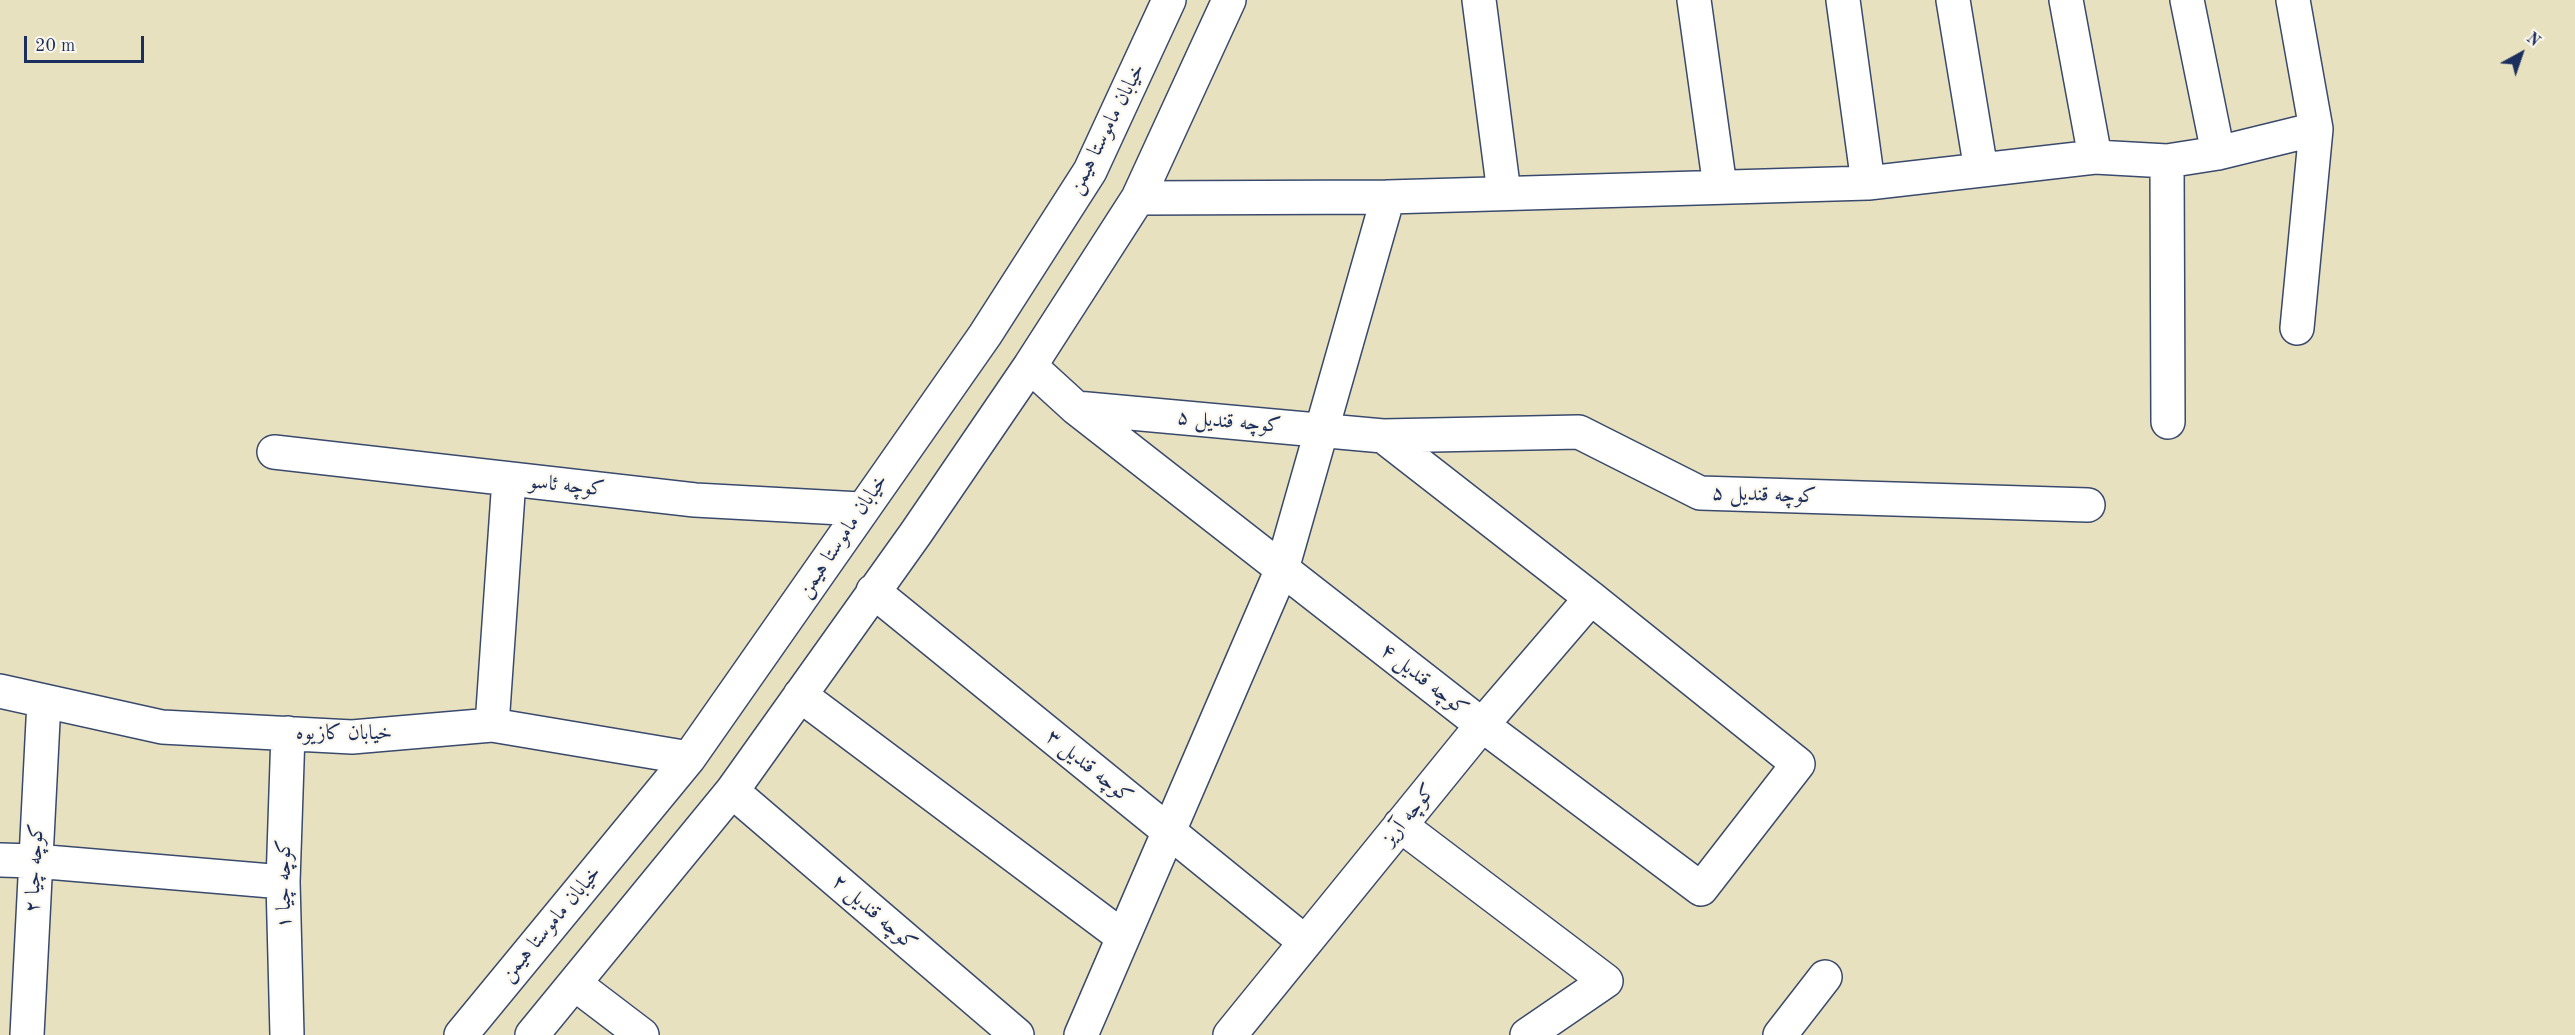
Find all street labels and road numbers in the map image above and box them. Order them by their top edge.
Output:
street label: خیابان ماموستا هیمن [1063,59,1151,199]
street label: کوچه قندیل ۵ [1176,405,1282,439]
street label: خیابان ماموستا هیمن [792,469,894,603]
street label: کوچه ئاسو [528,470,606,502]
street label: کوچه قندیل ۵ [1711,481,1817,509]
street label: کوچه قندیل ۴ [1375,638,1473,722]
street label: خیابان کازیوه [296,720,392,746]
street label: کوچه قندیل ۳ [1040,724,1138,810]
street label: کوچه آریز [1376,779,1442,851]
street label: کوچه چیا ۲ [20,823,50,913]
street label: کوچه چیا ۱ [271,839,297,929]
street label: خیابان ماموستا هیمن [495,861,607,987]
street label: کوچه قندیل ۲ [826,869,922,957]

